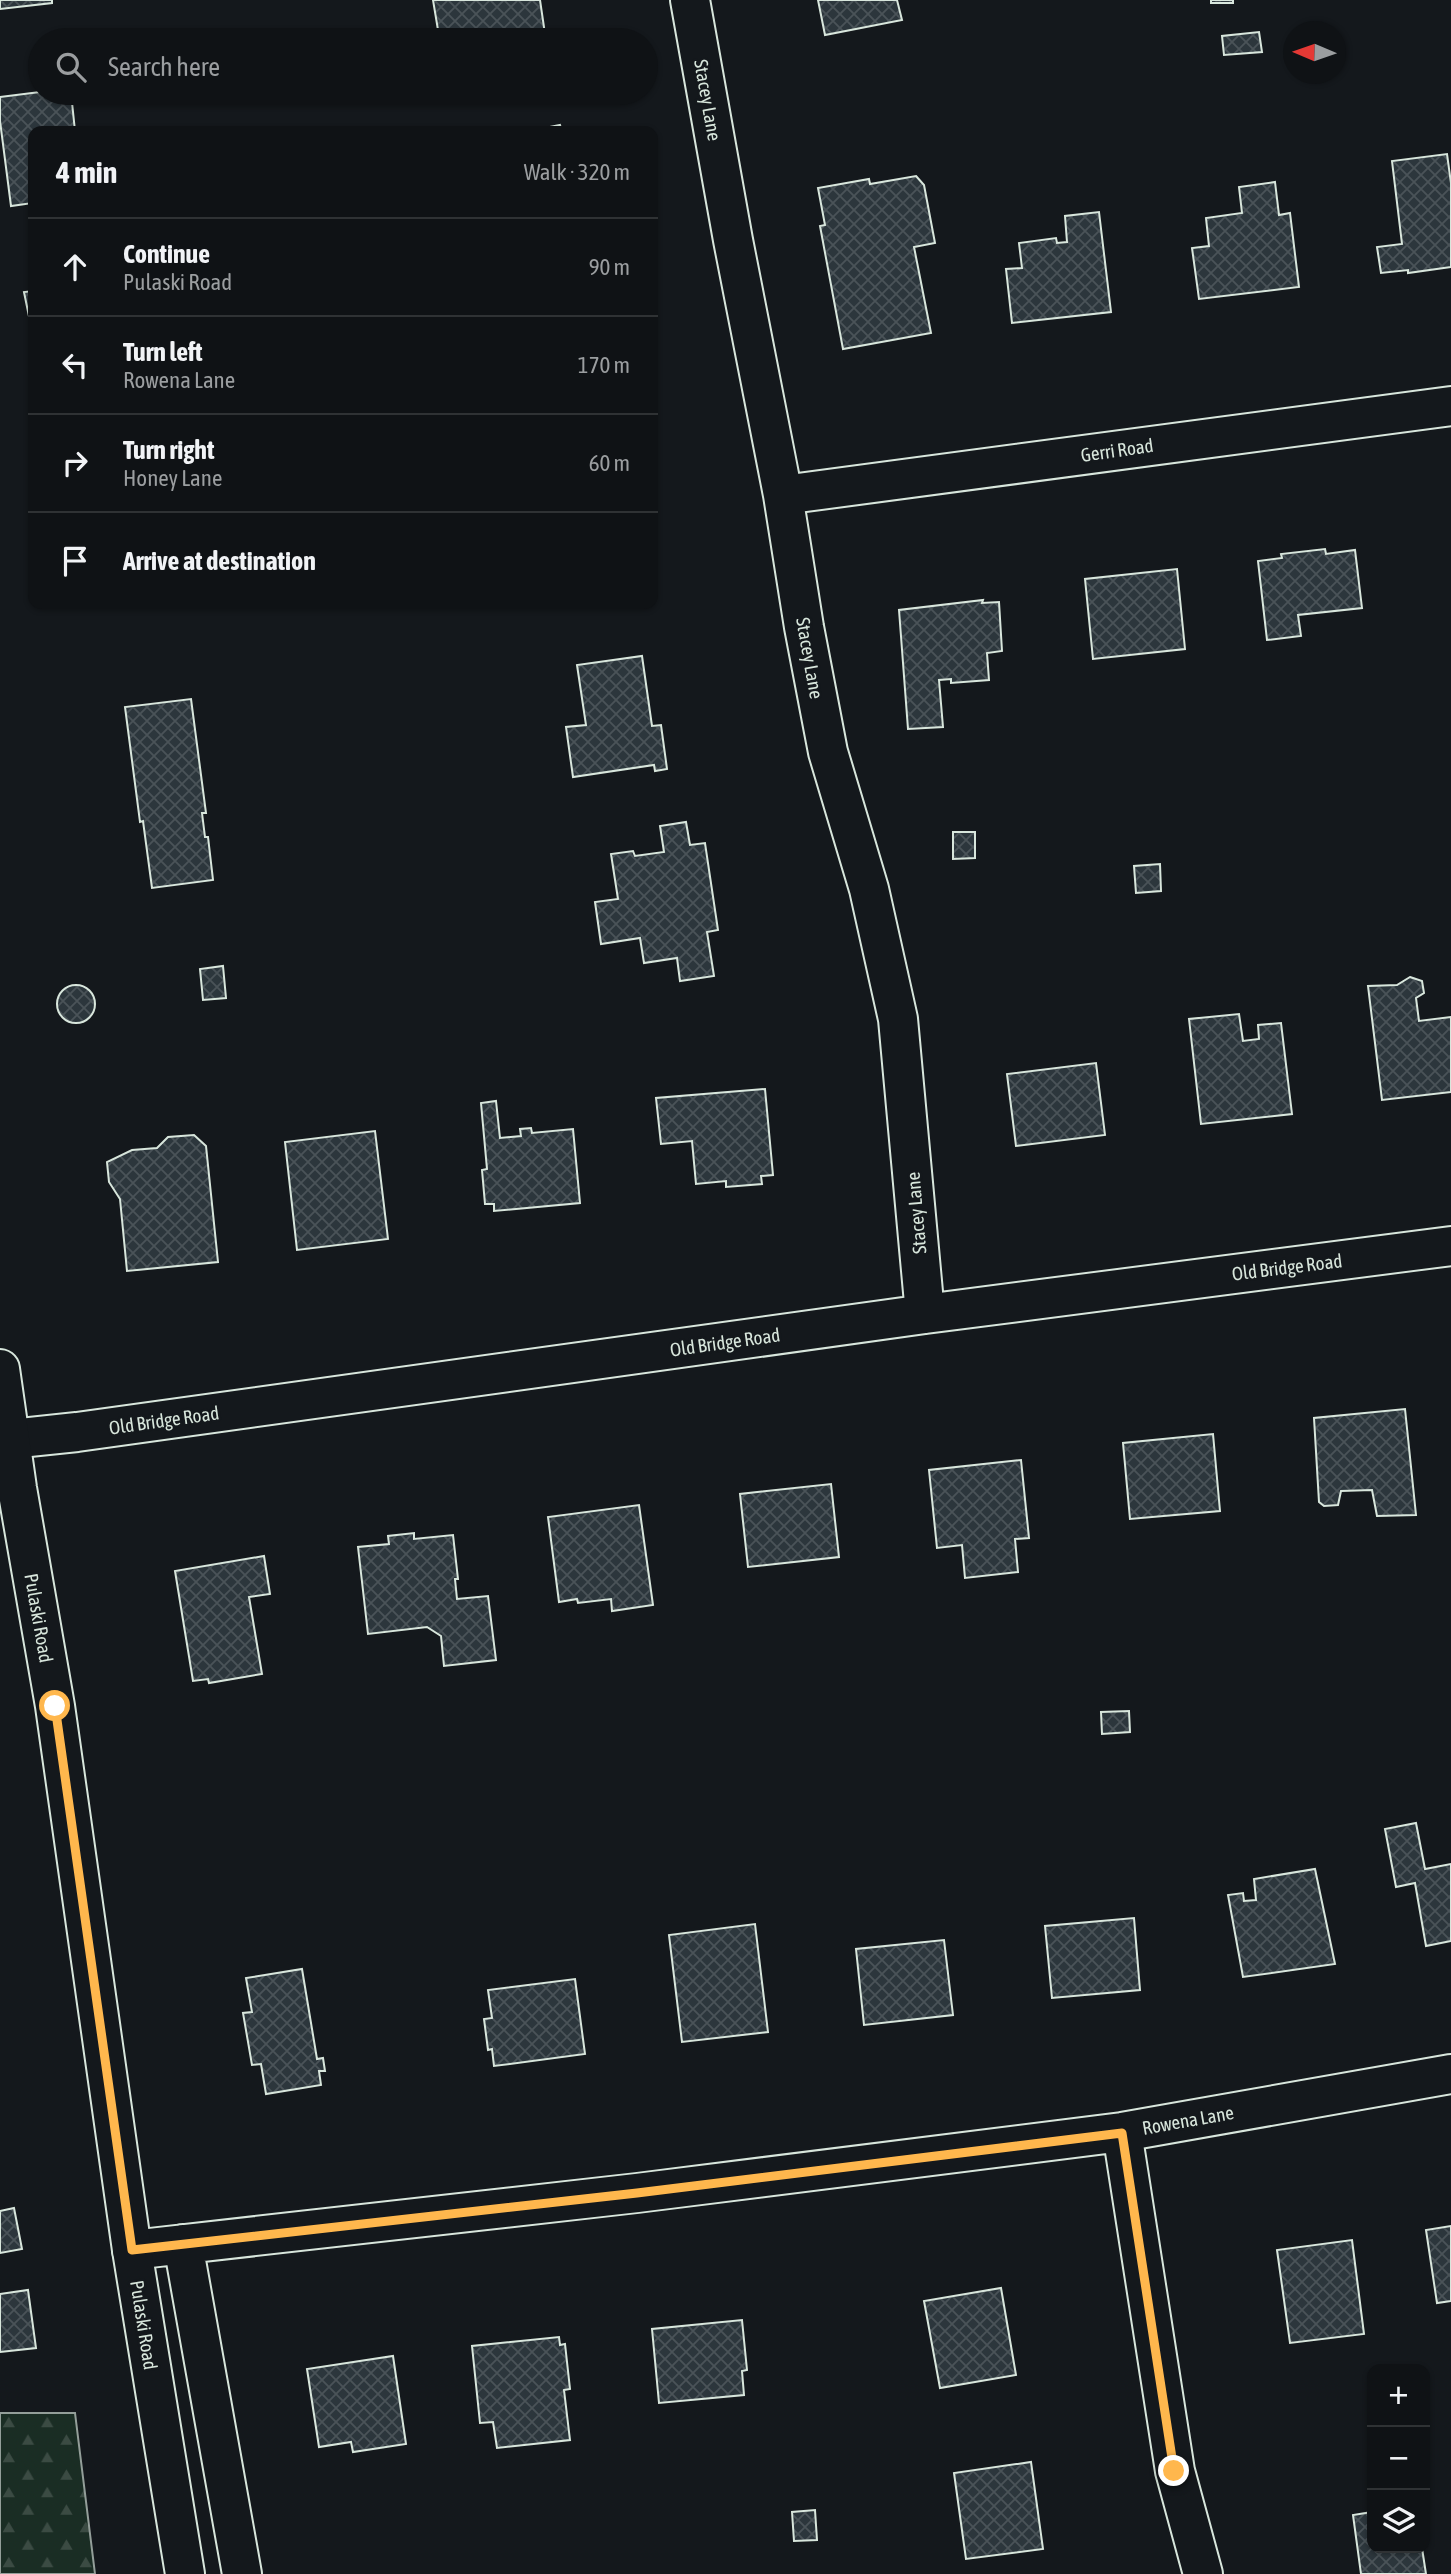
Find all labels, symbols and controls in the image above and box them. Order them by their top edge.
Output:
north arrow [1283,21,1346,84]
search box [28,28,658,105]
icon: search [52,48,90,86]
text: Search here [108,52,220,82]
street label: Stacey Lane [690,58,726,142]
text: 4 min [56,155,117,189]
text: Walk · 320 m [524,159,630,185]
text: Continue [123,239,210,269]
icon: ahead [56,248,94,286]
text: 90 m [589,254,630,280]
text: Pulaski Road [123,269,232,295]
text: Turn left [123,337,203,367]
icon: left [56,346,94,384]
text: 170 m [578,352,630,378]
text: Rowena Lane [123,367,235,393]
street label: Gerri Road [1079,434,1155,466]
text: Turn right [123,435,214,465]
icon: right [56,444,94,482]
text: 60 m [589,450,630,476]
text: Honey Lane [123,465,222,491]
icon: arrive [56,542,94,580]
text: Arrive at destination [123,546,316,576]
street label: Stacey Lane [792,616,828,700]
street label: Stacey Lane [901,1171,931,1255]
street label: Old Bridge Road [1231,1249,1343,1285]
street label: Old Bridge Road [669,1323,781,1361]
street label: Old Bridge Road [108,1401,220,1439]
street label: Pulaski Road [20,1572,58,1664]
route start [39,1690,70,1721]
street label: Rowena Lane [1140,2101,1236,2139]
street label: Pulaski Road [126,2279,162,2371]
map controls [1367,2364,1430,2553]
button: + [1367,2364,1430,2427]
button: − [1367,2427,1430,2490]
route end [1158,2455,1189,2486]
button: layers [1367,2490,1430,2553]

